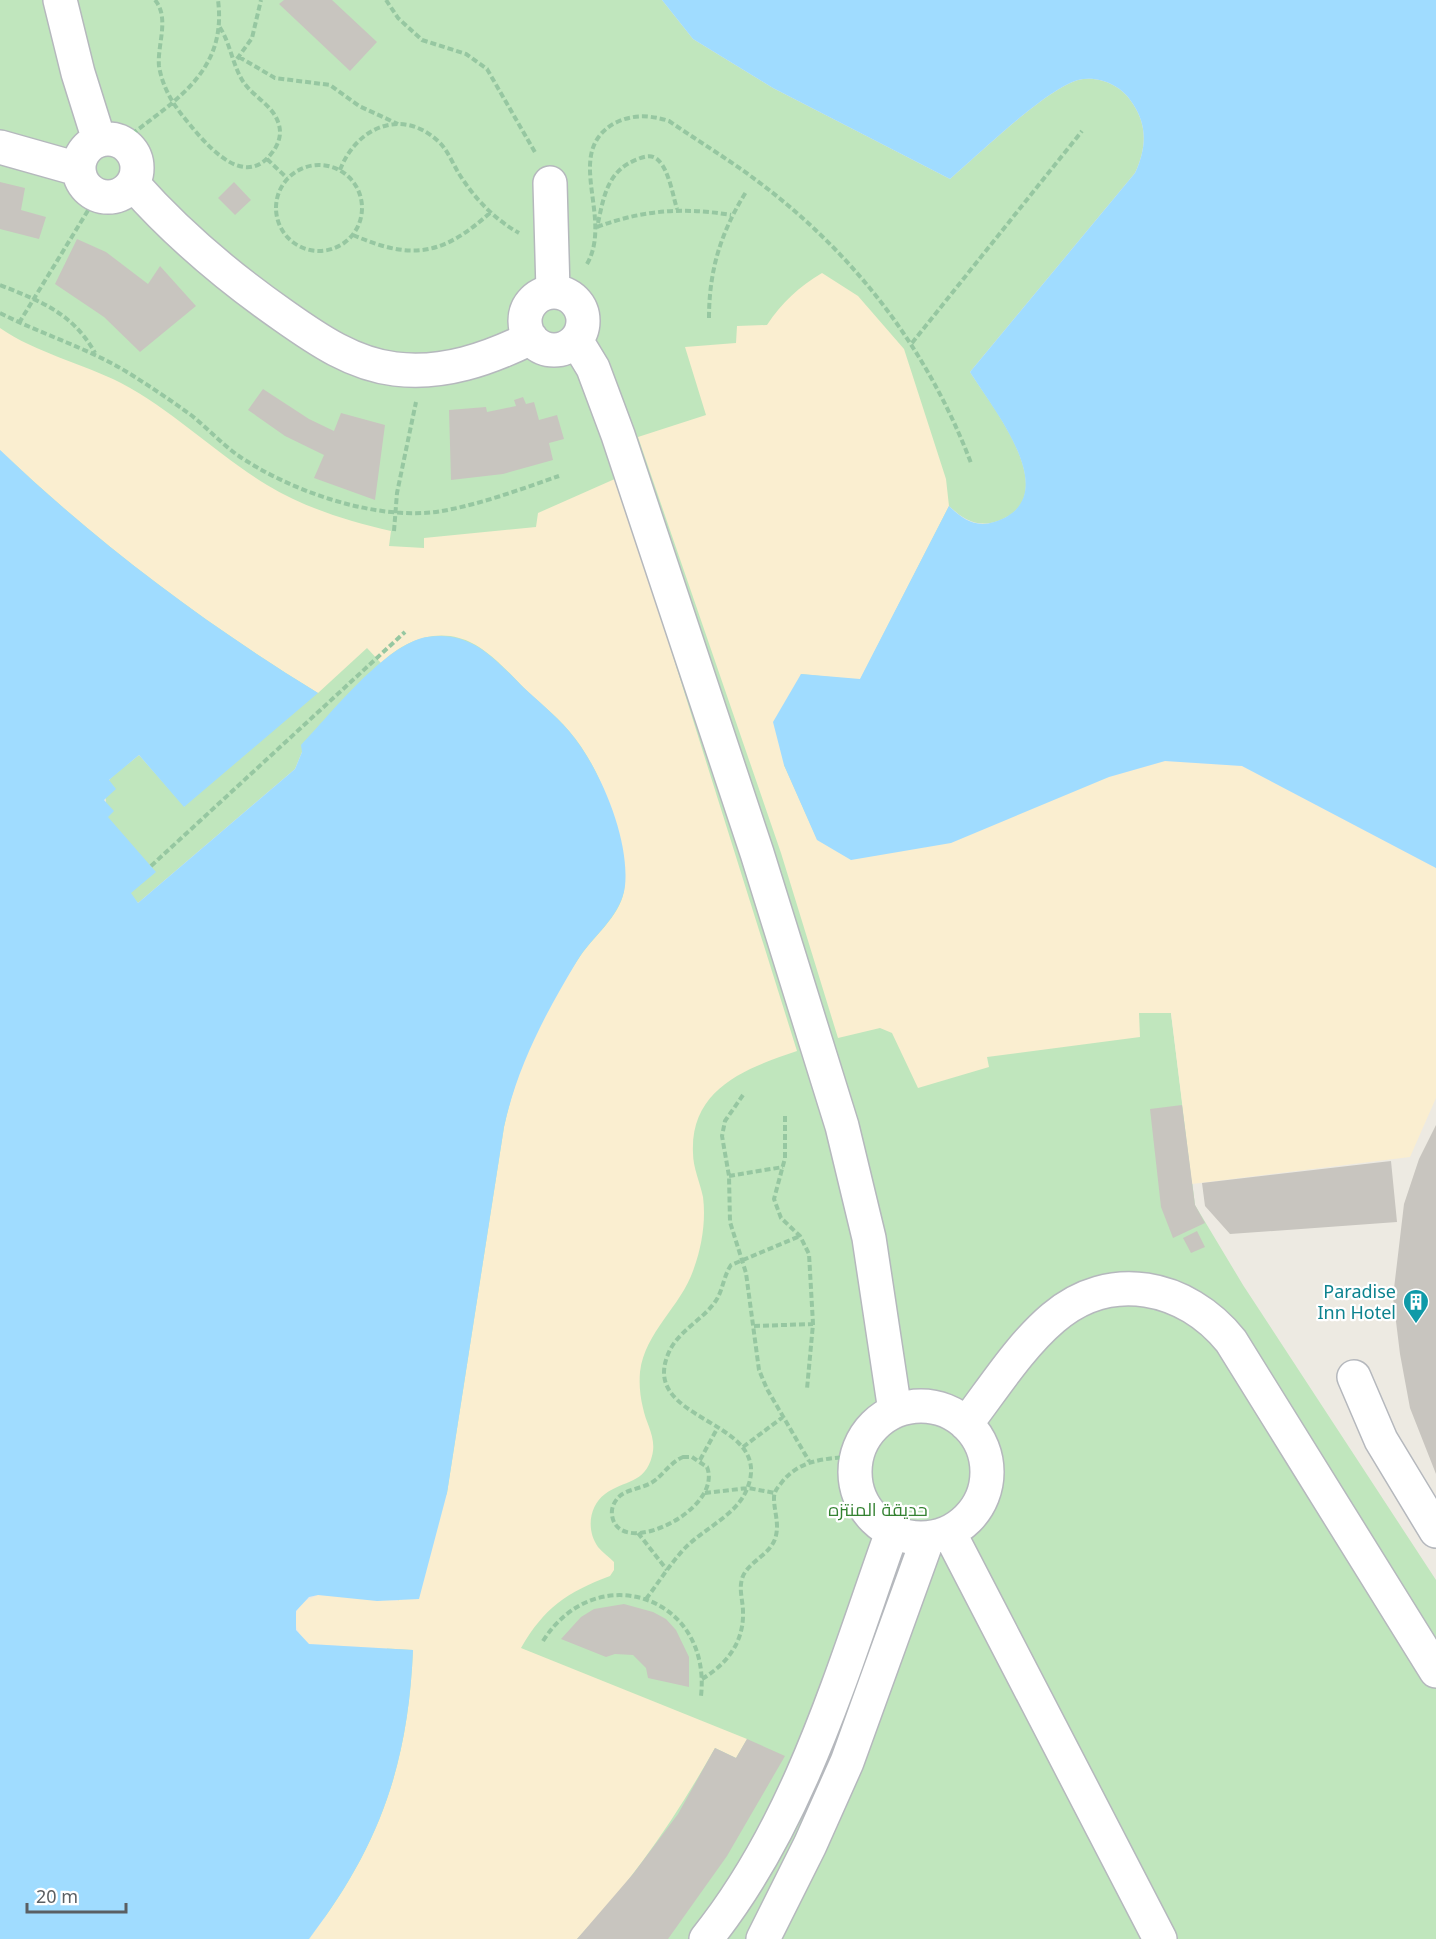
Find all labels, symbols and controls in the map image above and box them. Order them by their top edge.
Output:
place label: Paradise Inn Hotel [1317,1279,1396,1324]
building icon: Paradise Inn Hotel [1401,1287,1431,1325]
park label: حديقة المنتزه [828,1497,928,1521]
scale bar [27,1876,126,1914]
text: 20 m [36,1884,78,1908]

